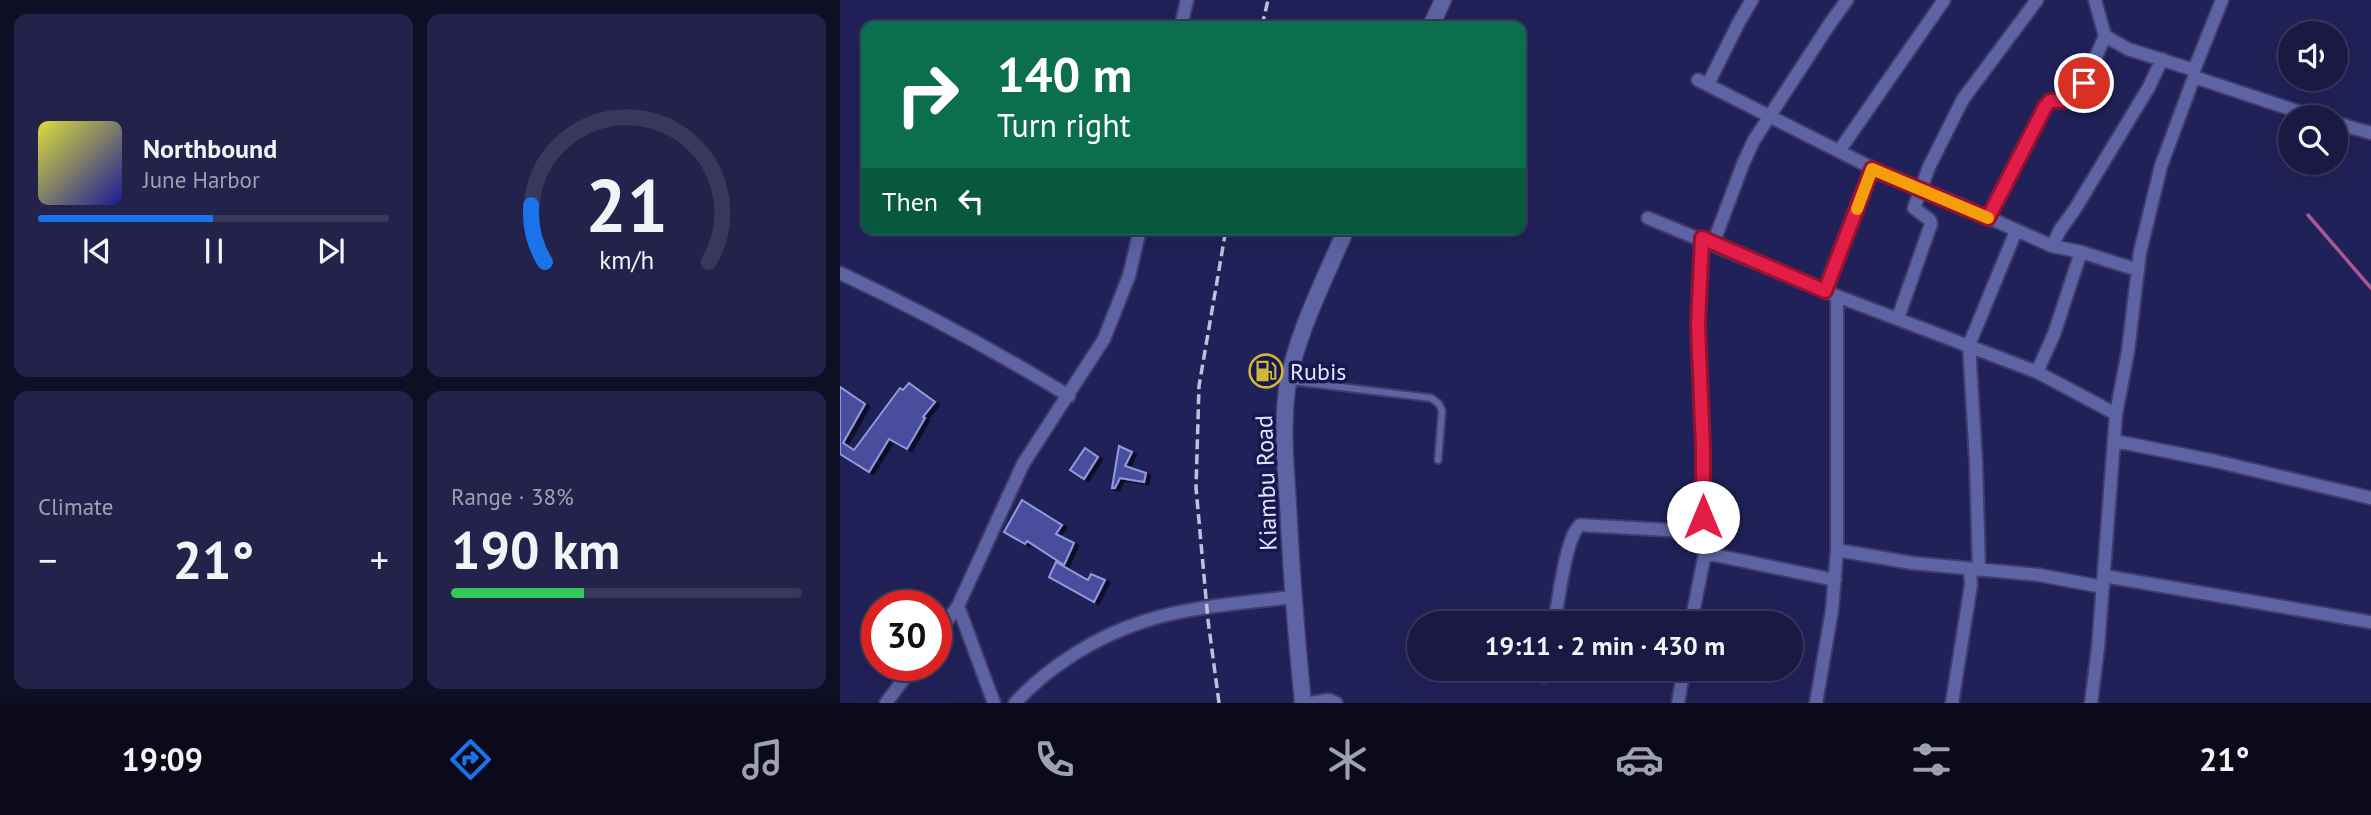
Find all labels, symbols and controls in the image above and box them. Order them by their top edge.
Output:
map controls [2278,21,2348,175]
button: sound [2278,21,2348,91]
text: 140 m [997,42,1132,106]
icon: right [882,49,973,140]
pin [2054,53,2114,113]
icon: arrive [2065,64,2103,102]
text: Turn right [997,104,1131,146]
button: search [2278,105,2348,175]
text: Northbound [143,132,277,165]
text: 21 [585,158,668,252]
text: June Harbor [143,165,260,194]
icon: left [952,182,990,220]
text: Then [882,185,938,218]
icon: previous [78,232,116,270]
icon: pause [195,232,233,270]
icon: next [312,232,350,270]
text: km/h [599,244,654,276]
fuel station icon: Rubis [1247,352,1285,390]
place label: Rubis [1290,356,1346,387]
street label: Kiambu Road [1248,415,1284,551]
position arrow [1666,480,1740,554]
text: Range · 38% [451,482,574,511]
text: Climate [38,492,113,521]
text: 190 km [451,516,620,583]
text: 21° [173,526,254,593]
text: − [38,535,57,584]
text: + [370,535,389,584]
speed limit sign: 30 [861,590,952,681]
text: 19:11 · 2 min · 430 m [1485,629,1725,662]
icon: directions [446,735,495,784]
icon: music [738,735,787,784]
icon: phone [1030,735,1079,784]
icon: climate [1323,735,1372,784]
icon: car [1615,735,1664,784]
icon: filters [1907,735,1956,784]
text: 19:09 [122,738,203,780]
text: 21° [2199,738,2249,780]

